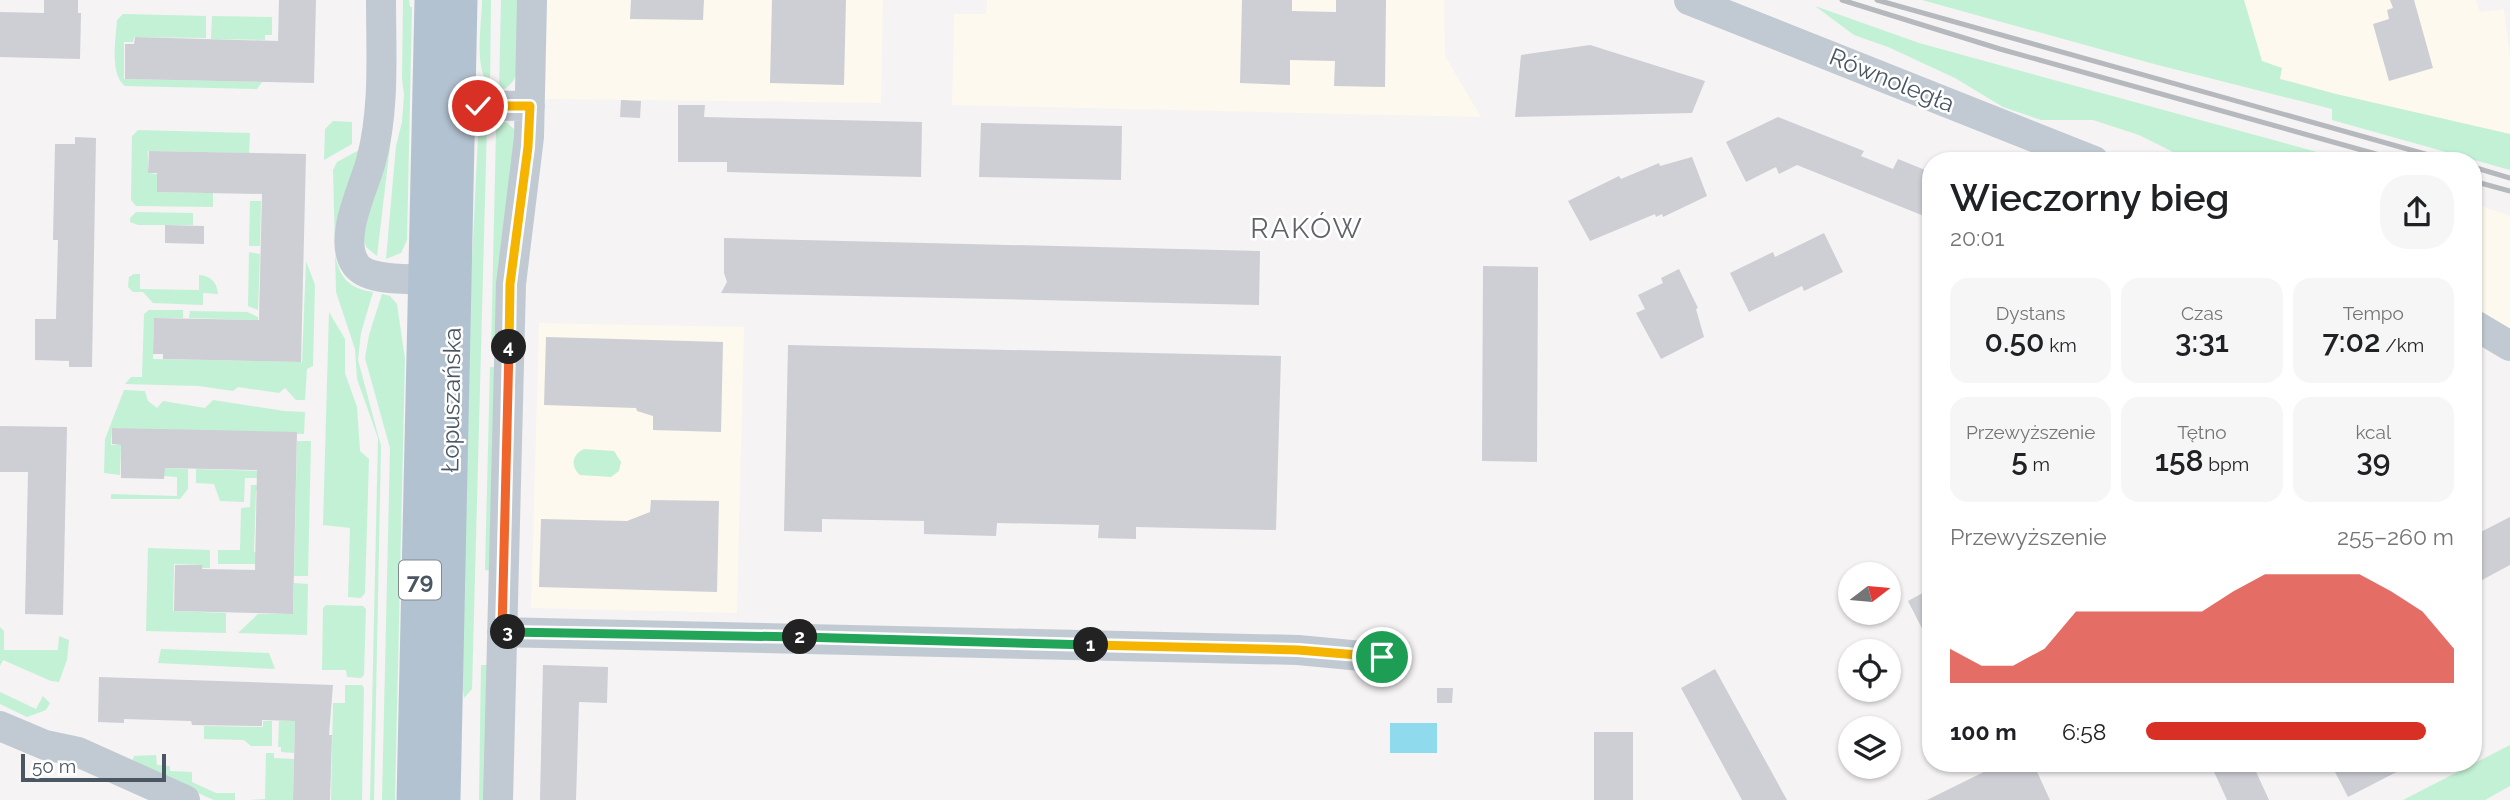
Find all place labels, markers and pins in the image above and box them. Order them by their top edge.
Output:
pin [448,76,508,136]
pin: 4 [491,330,526,364]
pin: 3 [490,614,526,650]
pin: 2 [782,620,818,654]
pin [1352,627,1412,687]
pin: 1 [1074,628,1108,662]

